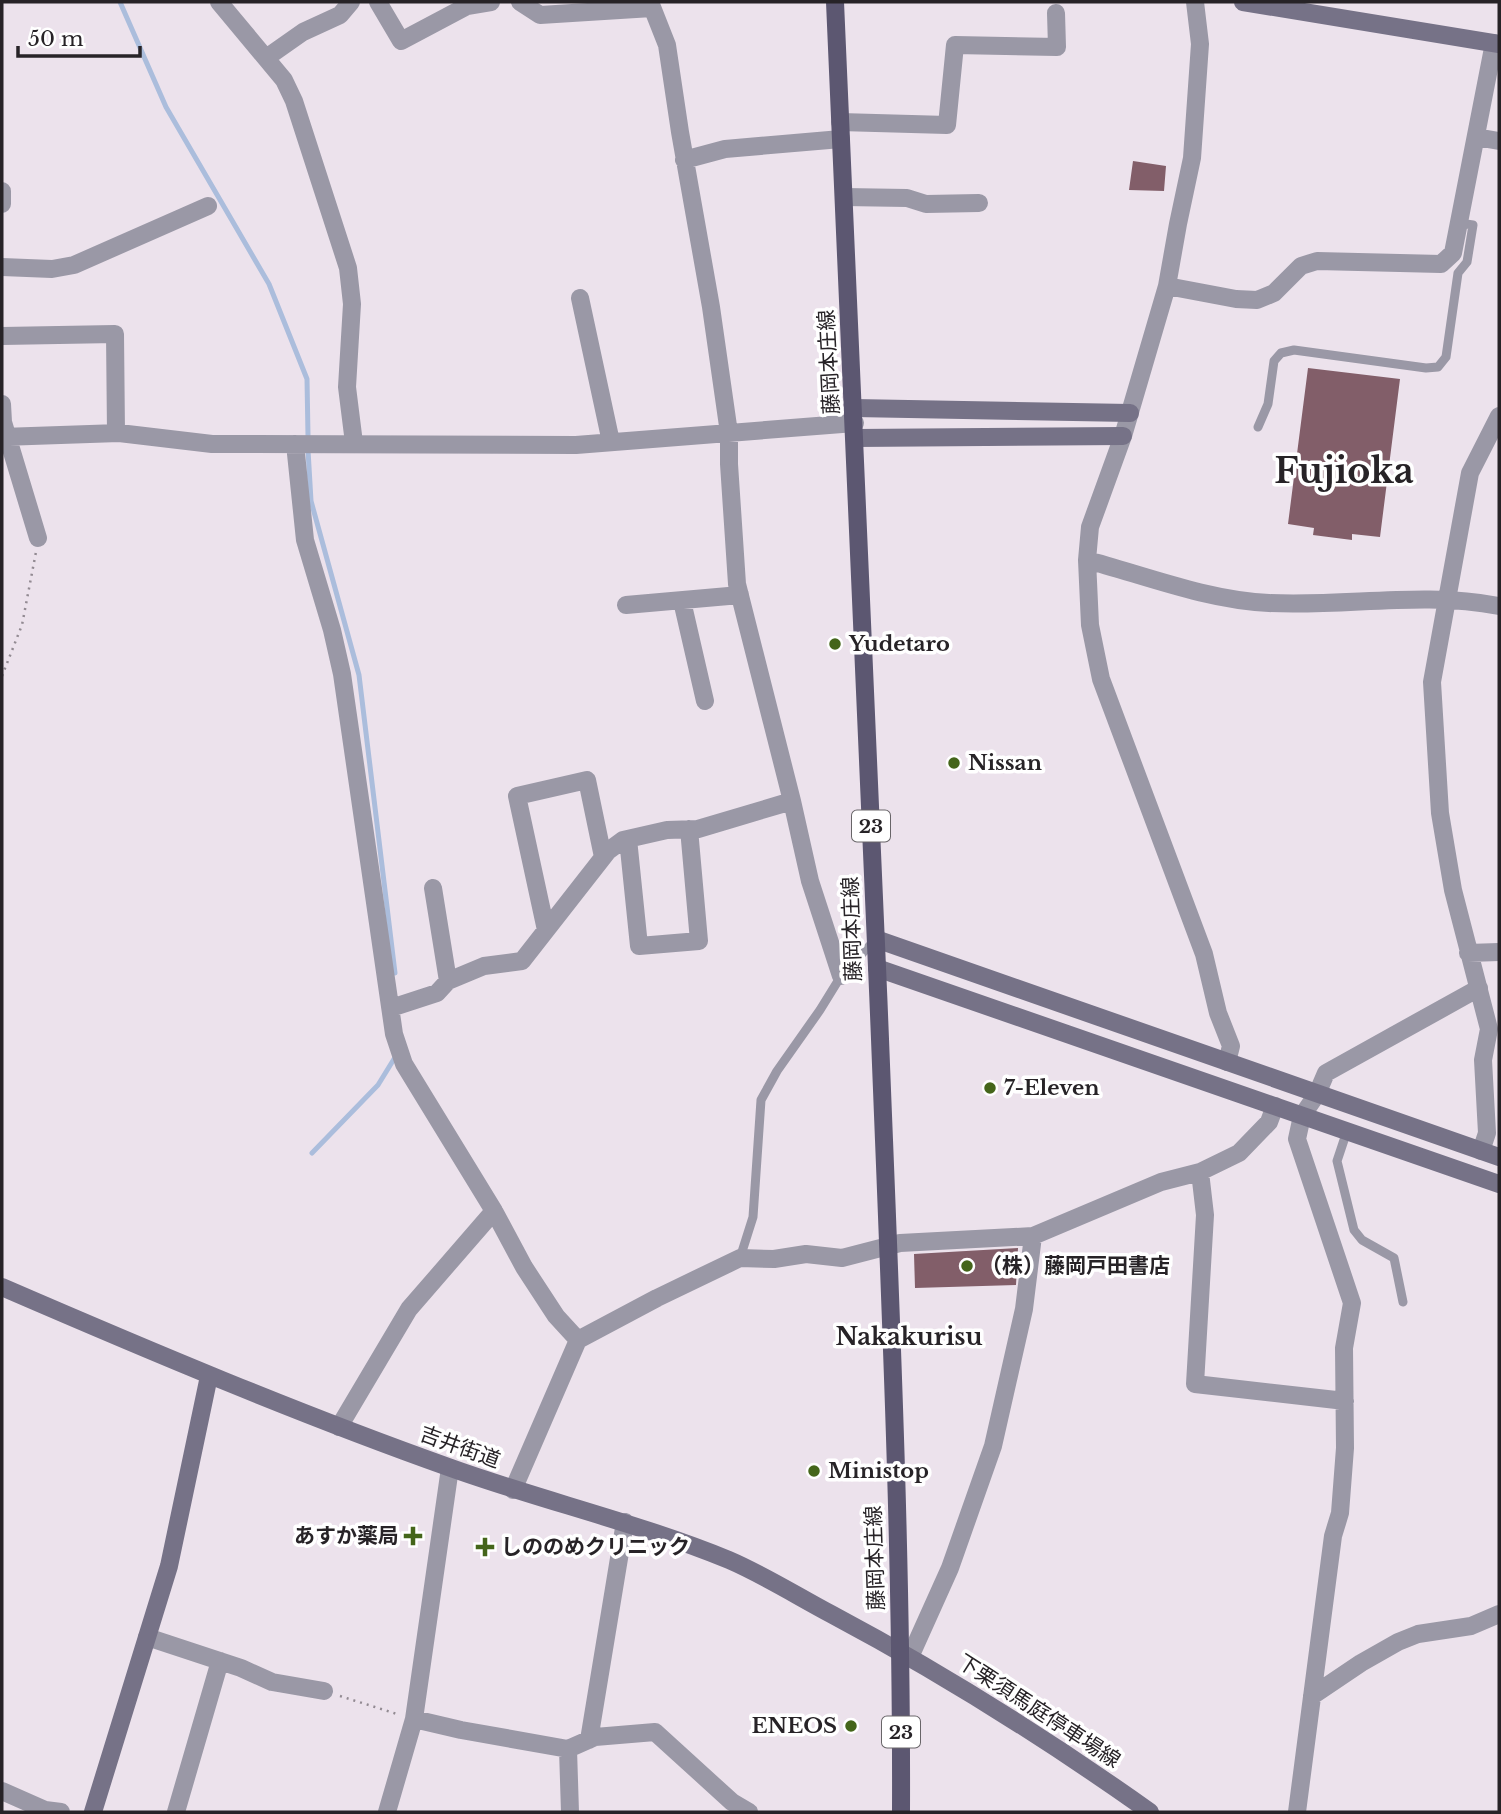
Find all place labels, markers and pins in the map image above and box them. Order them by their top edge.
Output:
place label: Yudetaro [848,631,950,657]
marker: Yudetaro [827,636,843,652]
place label: Nissan [968,750,1042,776]
marker: Nissan [946,755,962,771]
place label: 7-Eleven [1004,1075,1099,1101]
marker: 7-Eleven [982,1080,998,1096]
place label: （株）藤岡戸田書店 [981,1253,1170,1279]
marker: （株）藤岡戸田書店 [959,1258,975,1274]
place label: Ministop [828,1458,929,1484]
marker: Ministop [806,1463,822,1479]
place label: あすか薬局 [294,1523,399,1549]
marker: あすか薬局 [405,1528,421,1544]
place label: しののめクリニック [501,1534,690,1560]
marker: しののめクリニック [475,1537,495,1557]
place label: ENEOS [751,1713,837,1739]
marker: ENEOS [843,1718,859,1734]

